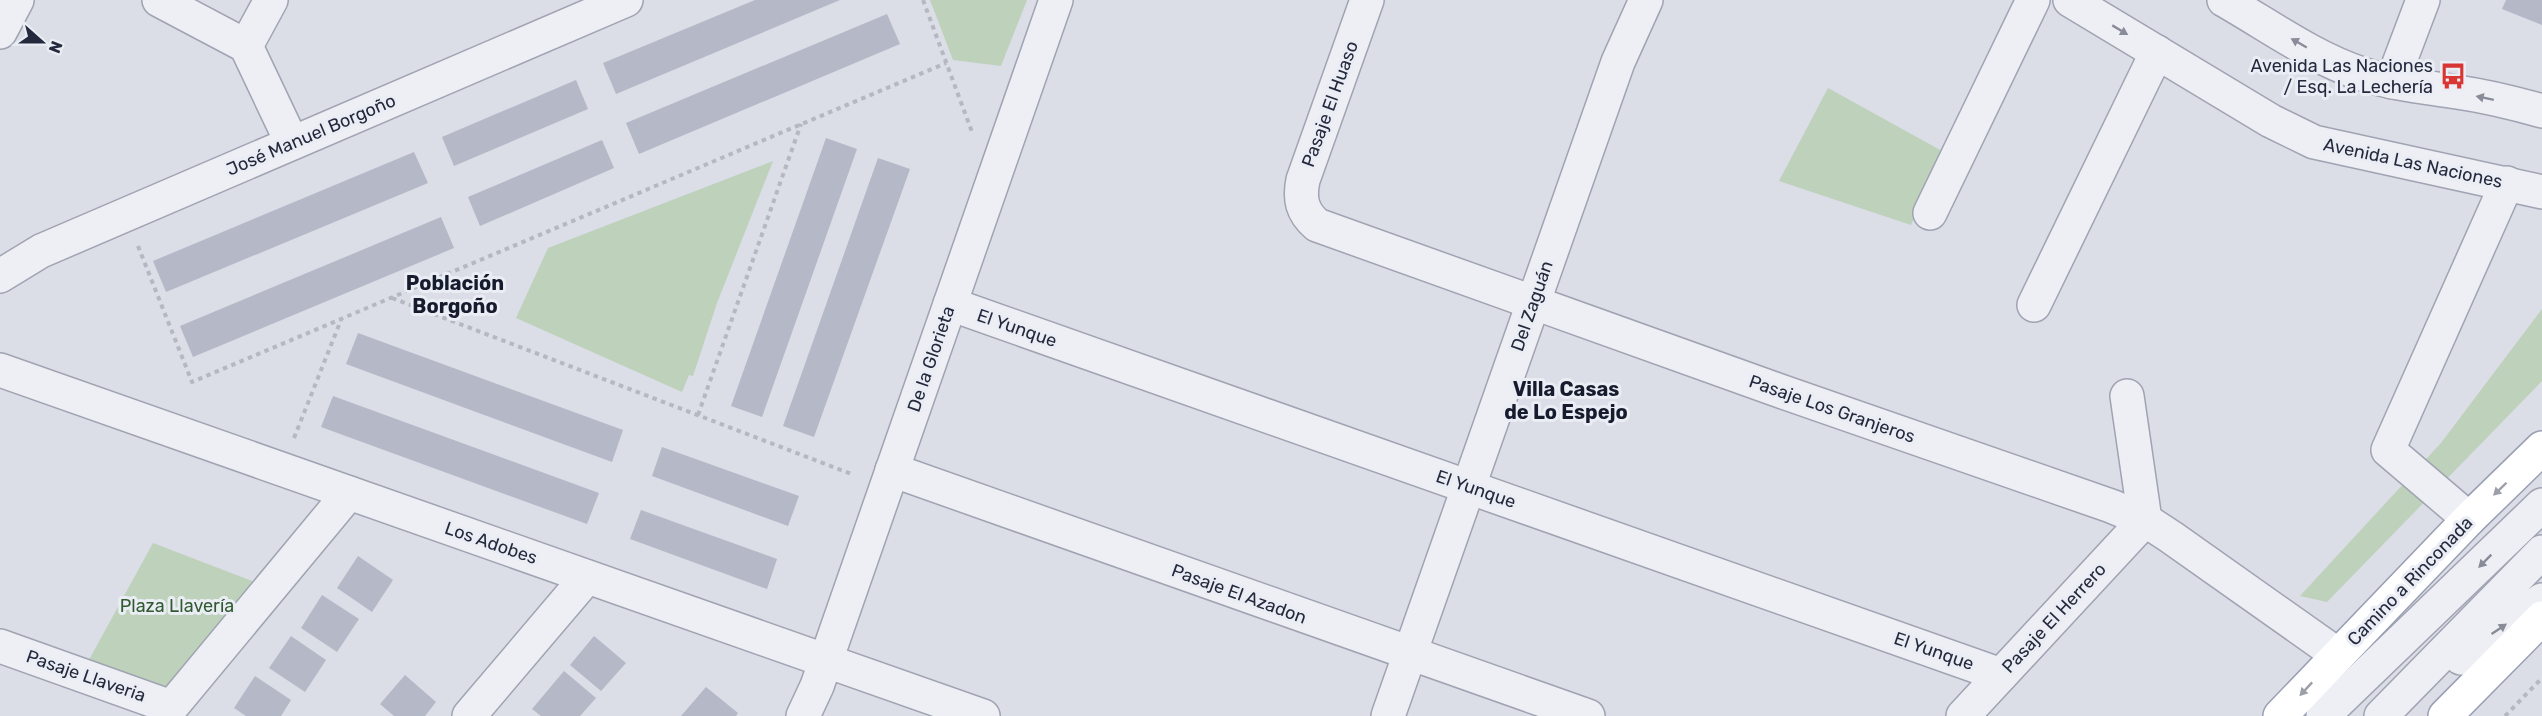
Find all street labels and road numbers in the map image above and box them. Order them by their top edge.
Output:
street label: Pasaje El Huaso [1297,38,1363,170]
street label: José Manuel Borgoño [223,89,399,181]
street label: Avenida Las Naciones [2321,133,2505,193]
street label: Del Zaguán [1506,258,1558,354]
street label: De la Glorieta [903,303,959,415]
street label: El Yunque [974,304,1060,352]
street label: Pasaje Los Granjeros [1746,370,1918,448]
street label: El Yunque [1433,465,1519,513]
street label: Camino a Rinconada [2343,512,2477,650]
street label: Los Adobes [442,517,540,569]
street label: Pasaje El Herrero [1997,558,2111,678]
street label: Pasaje El Azadon [1169,559,1309,629]
street label: El Yunque [1891,627,1977,675]
street label: Pasaje Llaveria [23,645,149,707]

